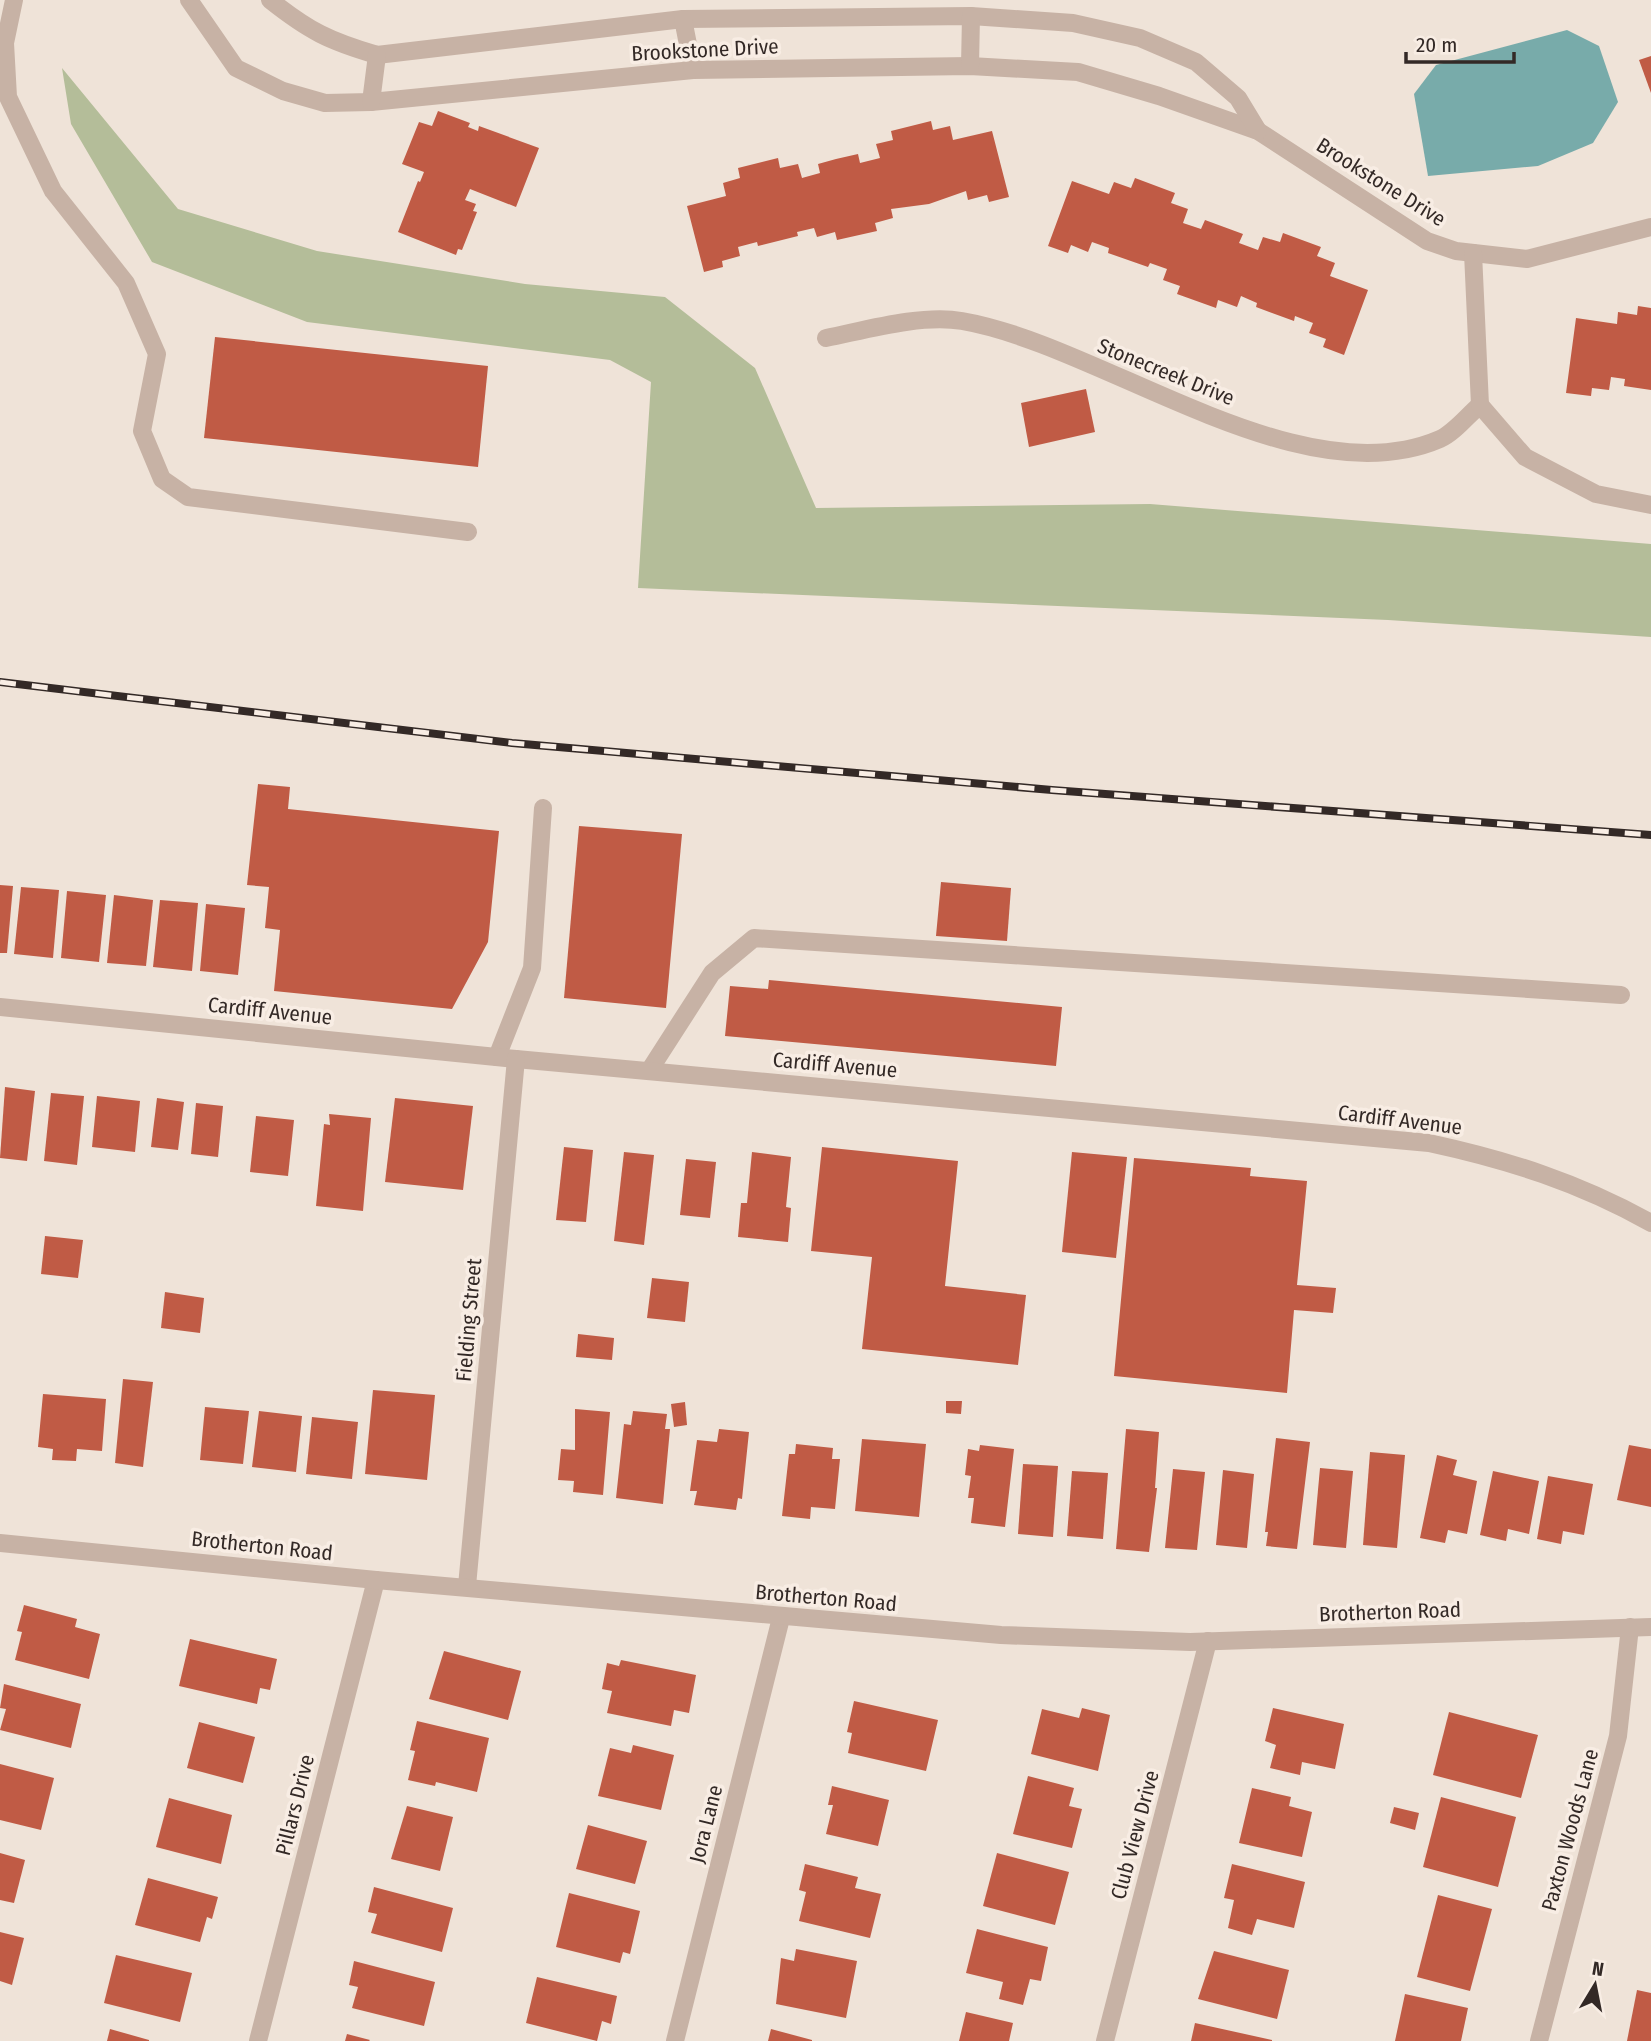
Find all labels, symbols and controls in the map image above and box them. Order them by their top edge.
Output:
scale bar [1406,21,1514,65]
text: 20 m [1416,32,1457,58]
street label: Brookstone Drive [631,33,779,67]
street label: Brookstone Drive [1312,132,1450,232]
street label: Stonecreek Drive [1094,333,1238,411]
street label: Cardiff Avenue [207,992,333,1030]
street label: Cardiff Avenue [772,1047,898,1083]
street label: Cardiff Avenue [1336,1099,1464,1141]
street label: Fielding Street [451,1257,487,1383]
street label: Brotherton Road [190,1526,334,1566]
street label: Brotherton Road [754,1579,898,1617]
street label: Brotherton Road [1319,1597,1461,1627]
street label: Paxton Woods Lane [1536,1746,1604,1914]
street label: Pillars Drive [270,1752,320,1858]
street label: Club View Drive [1105,1768,1165,1902]
street label: Jora Lane [684,1782,728,1866]
north arrow [1560,1950,1630,2020]
text: N [1590,1956,1605,1981]

